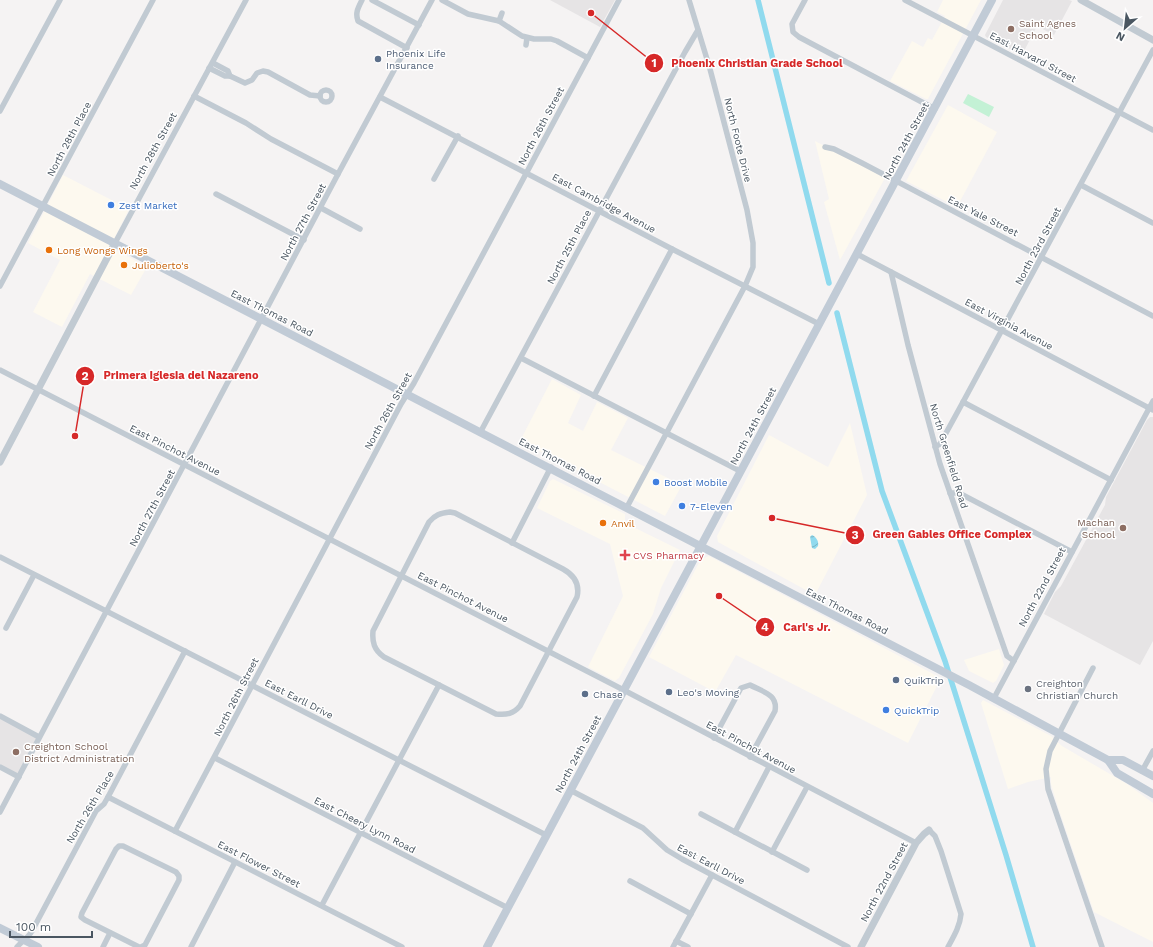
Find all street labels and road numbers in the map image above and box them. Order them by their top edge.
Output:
street label: East Harvard Street [988,30,1079,85]
street label: North 26th Street [516,84,567,167]
street label: North Foote Drive [722,97,754,184]
street label: North 28th Place [45,100,93,178]
street label: North 24th Street [881,100,932,182]
street label: North 28th Street [127,110,179,192]
street label: East Cambridge Avenue [550,171,658,235]
street label: North 27th Street [278,181,328,263]
street label: East Yale Street [946,194,1021,239]
street label: North 23rd Street [1013,205,1063,287]
street label: North 25th Place [545,208,593,286]
street label: East Thomas Road [229,287,315,339]
street label: East Virginia Avenue [963,296,1055,352]
street label: North 26th Street [362,370,414,452]
street label: North 24th Street [728,385,779,467]
street label: North Greenfield Road [928,402,970,510]
street label: East Pinchot Avenue [128,422,222,478]
street label: East Thomas Road [517,435,603,487]
street label: North 27th Street [127,467,177,549]
street label: North 22nd Street [1016,545,1068,629]
street label: East Pinchot Avenue [416,569,510,625]
street label: East Thomas Road [804,585,890,637]
street label: North 26th Street [211,655,261,738]
street label: East Earll Drive [263,677,335,721]
street label: North 24th Street [553,713,604,795]
street label: East Pinchot Avenue [704,719,798,775]
street label: North 26th Place [64,769,116,845]
street label: East Cheery Lynn Road [312,795,418,855]
street label: East Flower Street [216,838,303,890]
street label: North 22nd Street [858,840,910,924]
street label: East Earll Drive [675,842,747,887]

